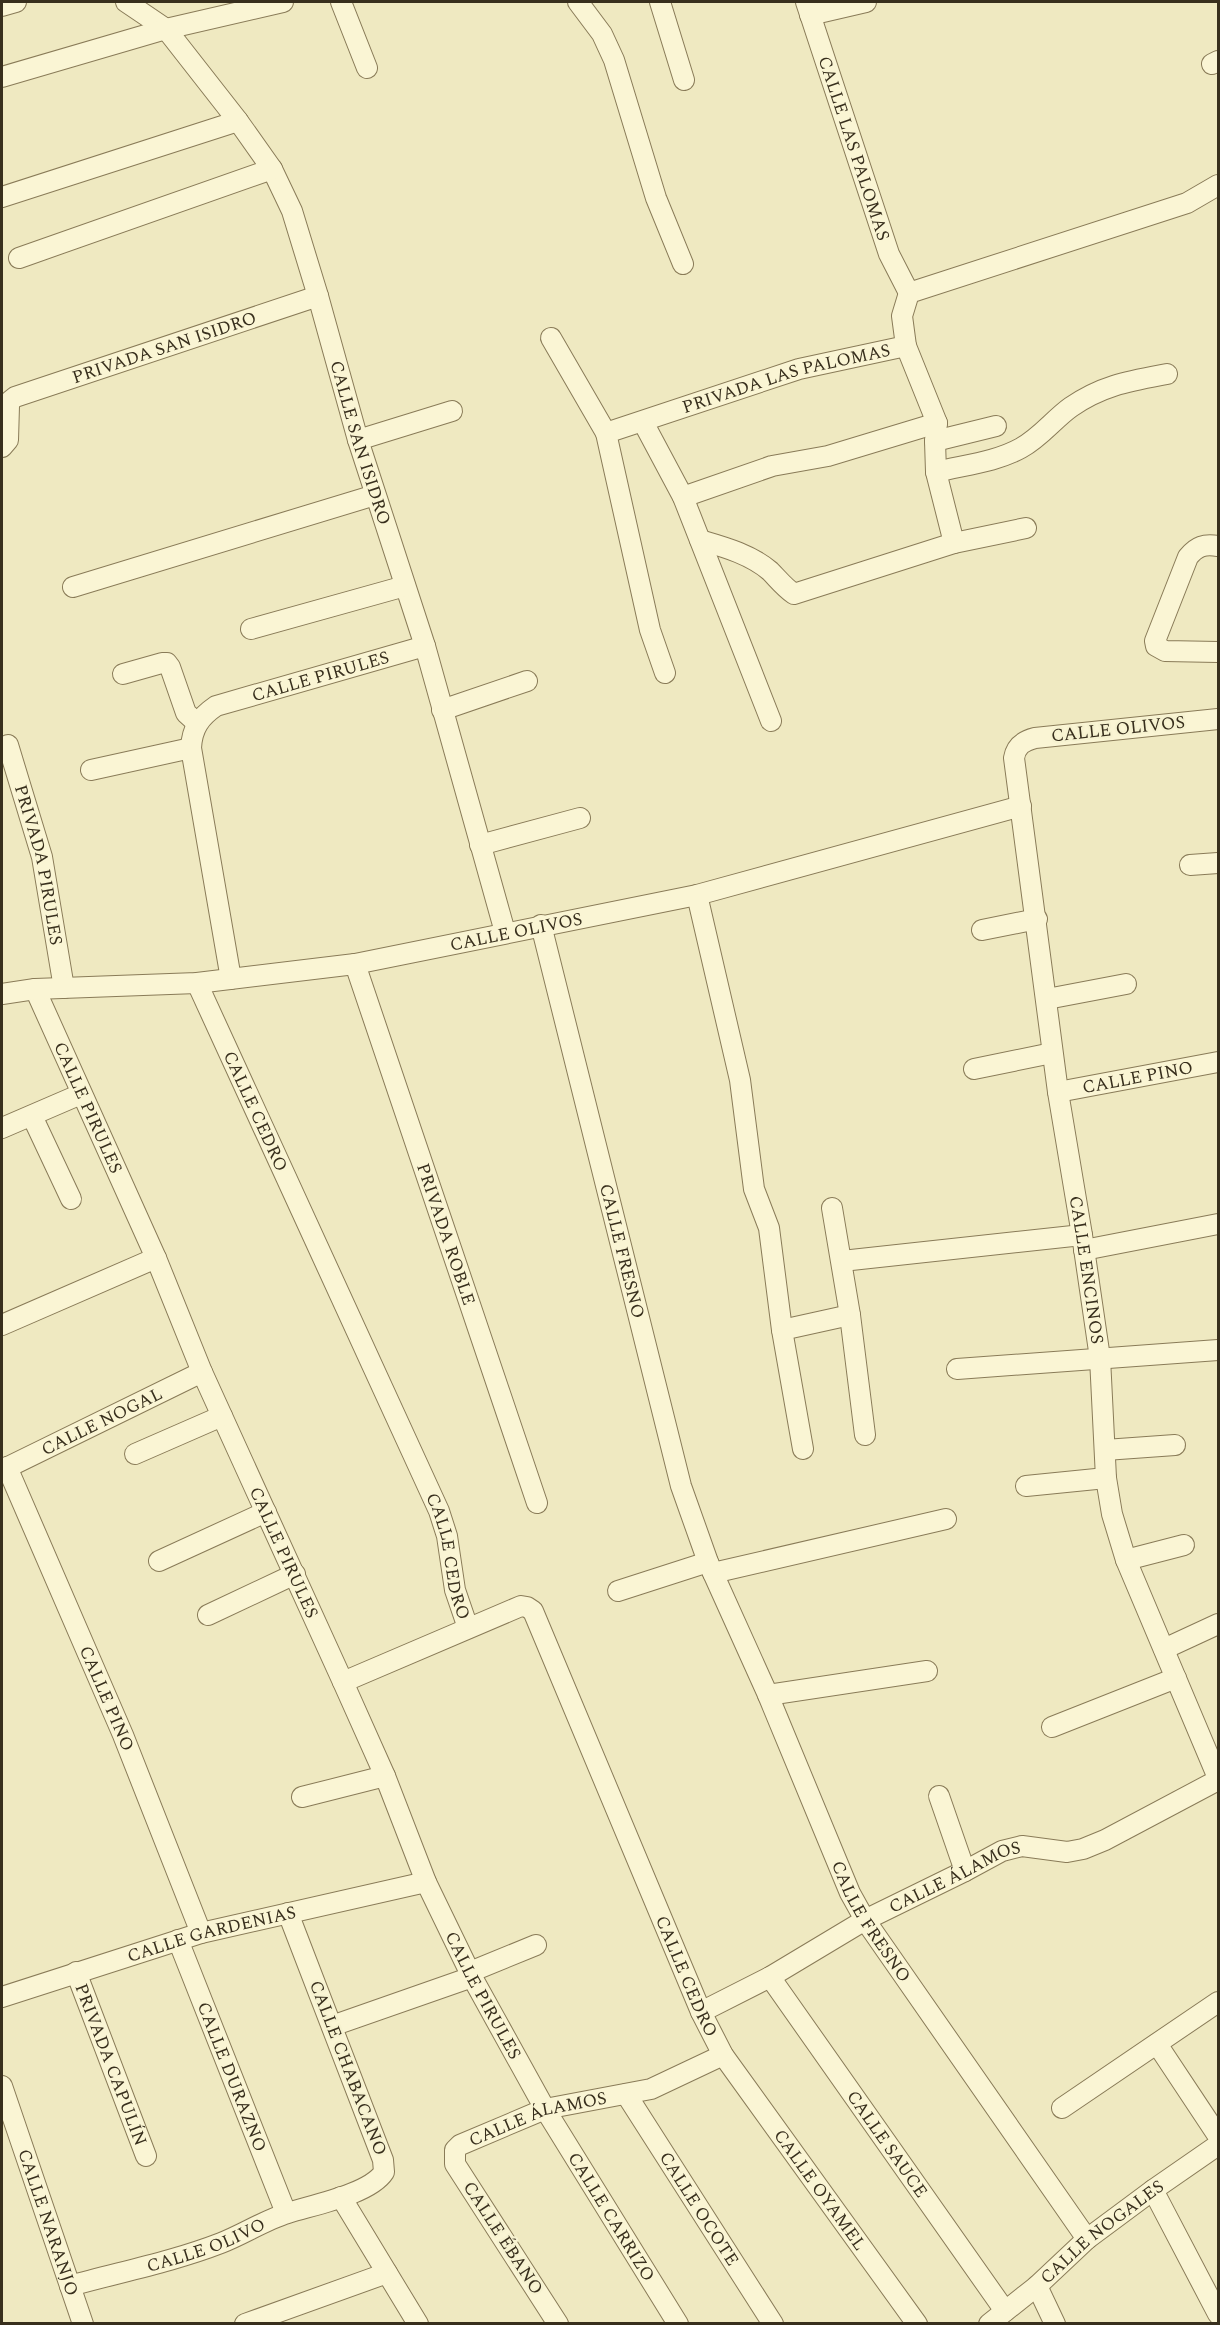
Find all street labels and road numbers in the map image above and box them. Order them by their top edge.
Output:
street label: CALLE LAS PALOMAS [811,52,897,244]
street label: PRIVADA SAN ISIDRO [68,304,260,391]
street label: PRIVADA LAS PALOMAS [678,336,893,420]
street label: CALLE SAN ISIDRO [323,357,398,528]
street label: CALLE PIRULES [248,643,392,709]
street label: CALLE OLIVOS [1050,709,1186,749]
street label: PRIVADA PIRULES [7,781,70,947]
street label: CALLE OLIVOS [448,905,585,958]
street label: CALLE PIRULES [47,1037,130,1178]
street label: CALLE CEDRO [216,1046,295,1176]
street label: CALLE PINO [1080,1053,1195,1101]
street label: PRIVADA ROBLE [410,1159,483,1309]
street label: CALLE FRESNO [593,1181,652,1321]
street label: CALLE ENCINOS [1062,1194,1111,1346]
street label: CALLE NOGAL [36,1380,167,1462]
street label: CALLE PIRULES [242,1482,326,1623]
street label: CALLE CEDRO [419,1488,478,1623]
street label: CALLE PINO [72,1641,141,1755]
street label: CALLE ÁLAMOS [884,1833,1023,1920]
street label: CALLE FRESNO [824,1856,918,1988]
street label: CALLE GARDENIAS [124,1898,298,1969]
street label: CALLE CEDRO [648,1911,725,2042]
street label: CALLE PIRULES [438,1926,529,2064]
street label: CALLE CHABACANO [302,1977,394,2159]
street label: PRIVADA CAPULÍN [68,1979,154,2150]
street label: CALLE DURAZNO [190,1998,274,2156]
street label: CALLE ÁLAMOS [464,2084,609,2153]
street label: CALLE SAUCE [840,2084,935,2203]
street label: CALLE OYAMEL [767,2123,873,2256]
street label: CALLE NARANJO [11,2145,86,2299]
street label: CALLE OCOTE [653,2146,746,2271]
street label: CALLE CARRIZO [561,2147,662,2287]
street label: CALLE NOGALES [1034,2173,1169,2290]
street label: CALLE ÉBANO [456,2176,550,2300]
street label: CALLE OLIVO [144,2211,270,2279]

